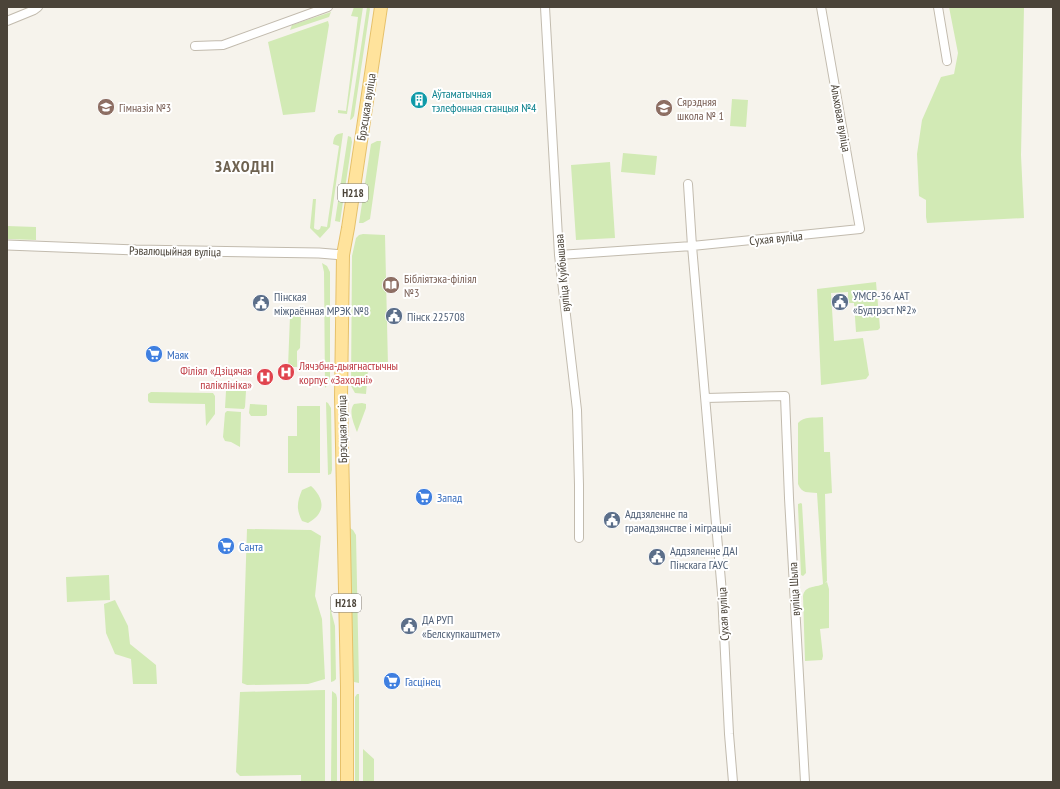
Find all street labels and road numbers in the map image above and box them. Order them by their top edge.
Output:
street label: Брэсцкая вуліца [353,72,379,142]
street label: Альховая вуліца [828,83,854,153]
road number: Н218 [338,184,368,202]
street label: Сухая вуліца [749,228,804,248]
street label: вуліца Куйбышава [551,233,573,313]
street label: Рэвалюцыйная вуліца [129,243,221,259]
street label: Брэсцкая вуліца [334,395,350,463]
street label: вуліца Шыла [785,562,803,616]
street label: Сухая вуліца [714,587,732,641]
road number: Н218 [331,594,361,612]

